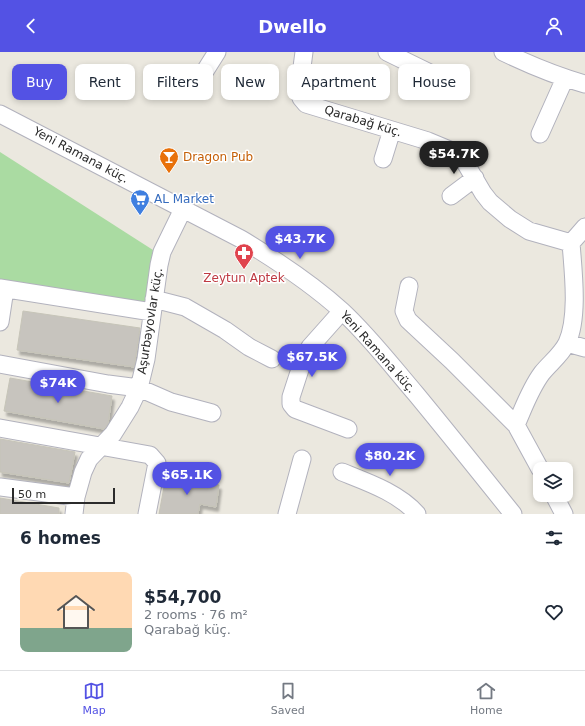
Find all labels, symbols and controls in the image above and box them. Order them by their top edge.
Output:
icon: back [20,15,42,37]
icon: person [543,15,565,37]
text: Dwello [258,16,327,37]
chip: Buy [12,64,67,100]
chip: Rent [75,64,135,100]
chip: Filters [143,64,213,100]
chip: New [221,64,279,100]
chip: Apartment [287,64,390,100]
chip: House [398,64,470,100]
street label: Qarabağ küç. [323,103,403,139]
street label: Yeni Ramana küç. [30,124,131,186]
pin: $54.7K [421,141,487,175]
bar icon: Dragon Pub [158,146,180,174]
text: $54.7K [428,146,480,161]
place label: Dragon Pub [183,150,253,164]
supermarket icon: AL Market [129,188,151,216]
place label: AL Market [154,192,214,206]
pin: $43.7K [267,226,333,260]
text: $43.7K [274,231,326,246]
pharmacy icon: Zeytun Aptek [233,242,255,270]
street label: Aşurbəyovlar küç. [135,267,165,375]
place label: Zeytun Aptek [203,271,285,285]
street label: Yeni Ramana küç. [337,307,419,396]
pin: $67.5K [279,344,345,378]
text: $67.5K [286,349,338,364]
pin: $74K [34,370,82,404]
text: $74K [39,375,77,390]
pin: $80.2K [357,443,423,477]
text: $80.2K [364,448,416,463]
pin: $65.1K [154,462,220,496]
map controls [533,462,573,502]
button: layers [533,462,573,502]
text: $65.1K [161,467,213,482]
scale bar [12,486,115,505]
text: 50 m [18,488,46,501]
icon: filters [543,527,565,549]
text: 6 homes [20,528,101,548]
text: $54,700 [144,587,221,607]
icon: home [52,588,100,636]
icon: heart [543,601,565,623]
text: 2 rooms · 76 m² [144,607,248,622]
text: Qarabağ küç. [144,622,231,637]
tab: Map [83,680,106,717]
tab: Saved [271,680,305,717]
tab: Home [470,680,502,717]

